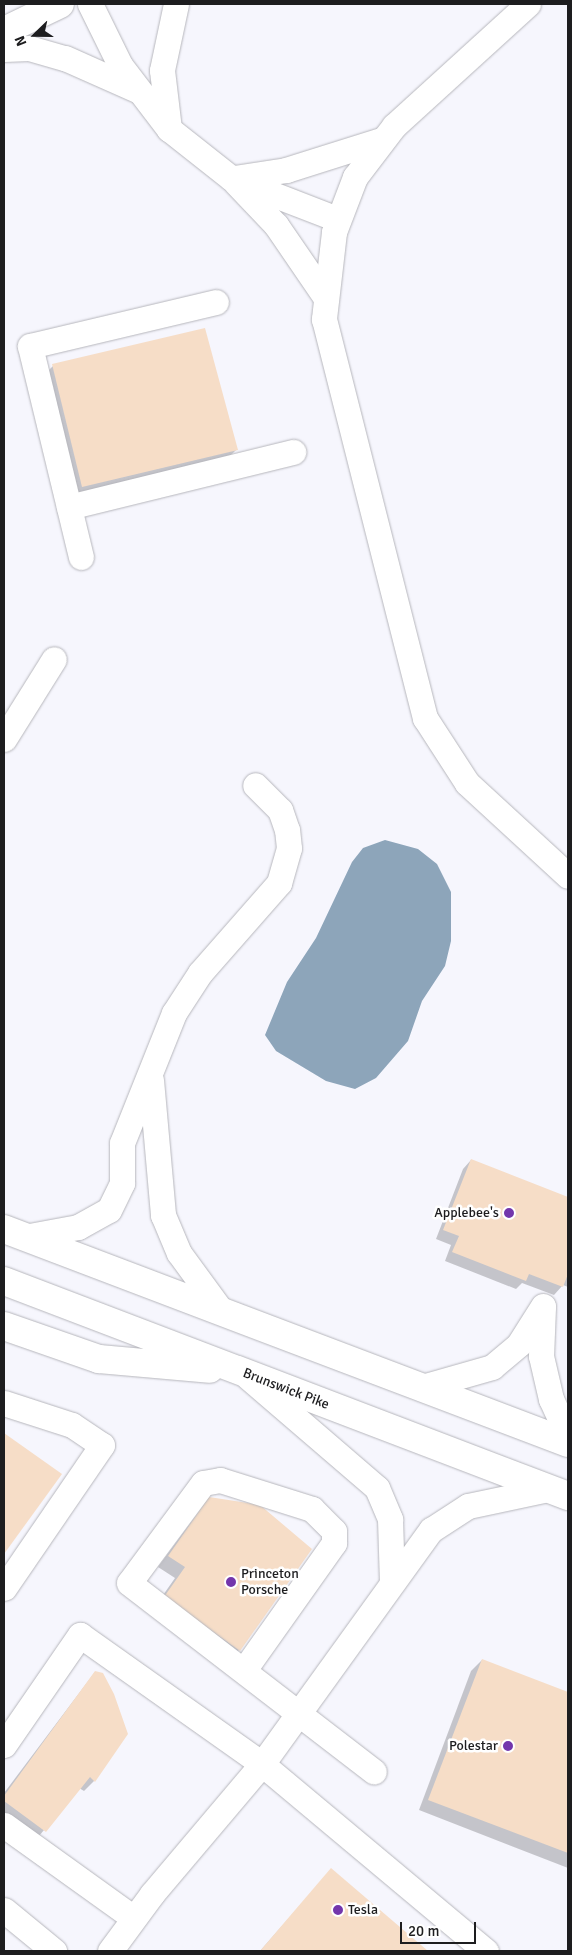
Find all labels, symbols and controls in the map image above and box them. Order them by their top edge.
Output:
north arrow [10,10,60,60]
text: N [11,33,30,49]
place label: Applebee's [434,1205,499,1221]
marker: Applebee's [503,1207,515,1219]
street label: Brunswick Pike [240,1365,332,1413]
place label: Princeton Porsche [241,1566,299,1598]
marker: Princeton Porsche [225,1576,237,1588]
place label: Polestar [449,1738,498,1754]
marker: Polestar [502,1740,514,1752]
place label: Tesla [348,1902,378,1918]
marker: Tesla [332,1904,344,1916]
scale bar [402,1912,478,1944]
text: 20 m [408,1922,439,1940]

